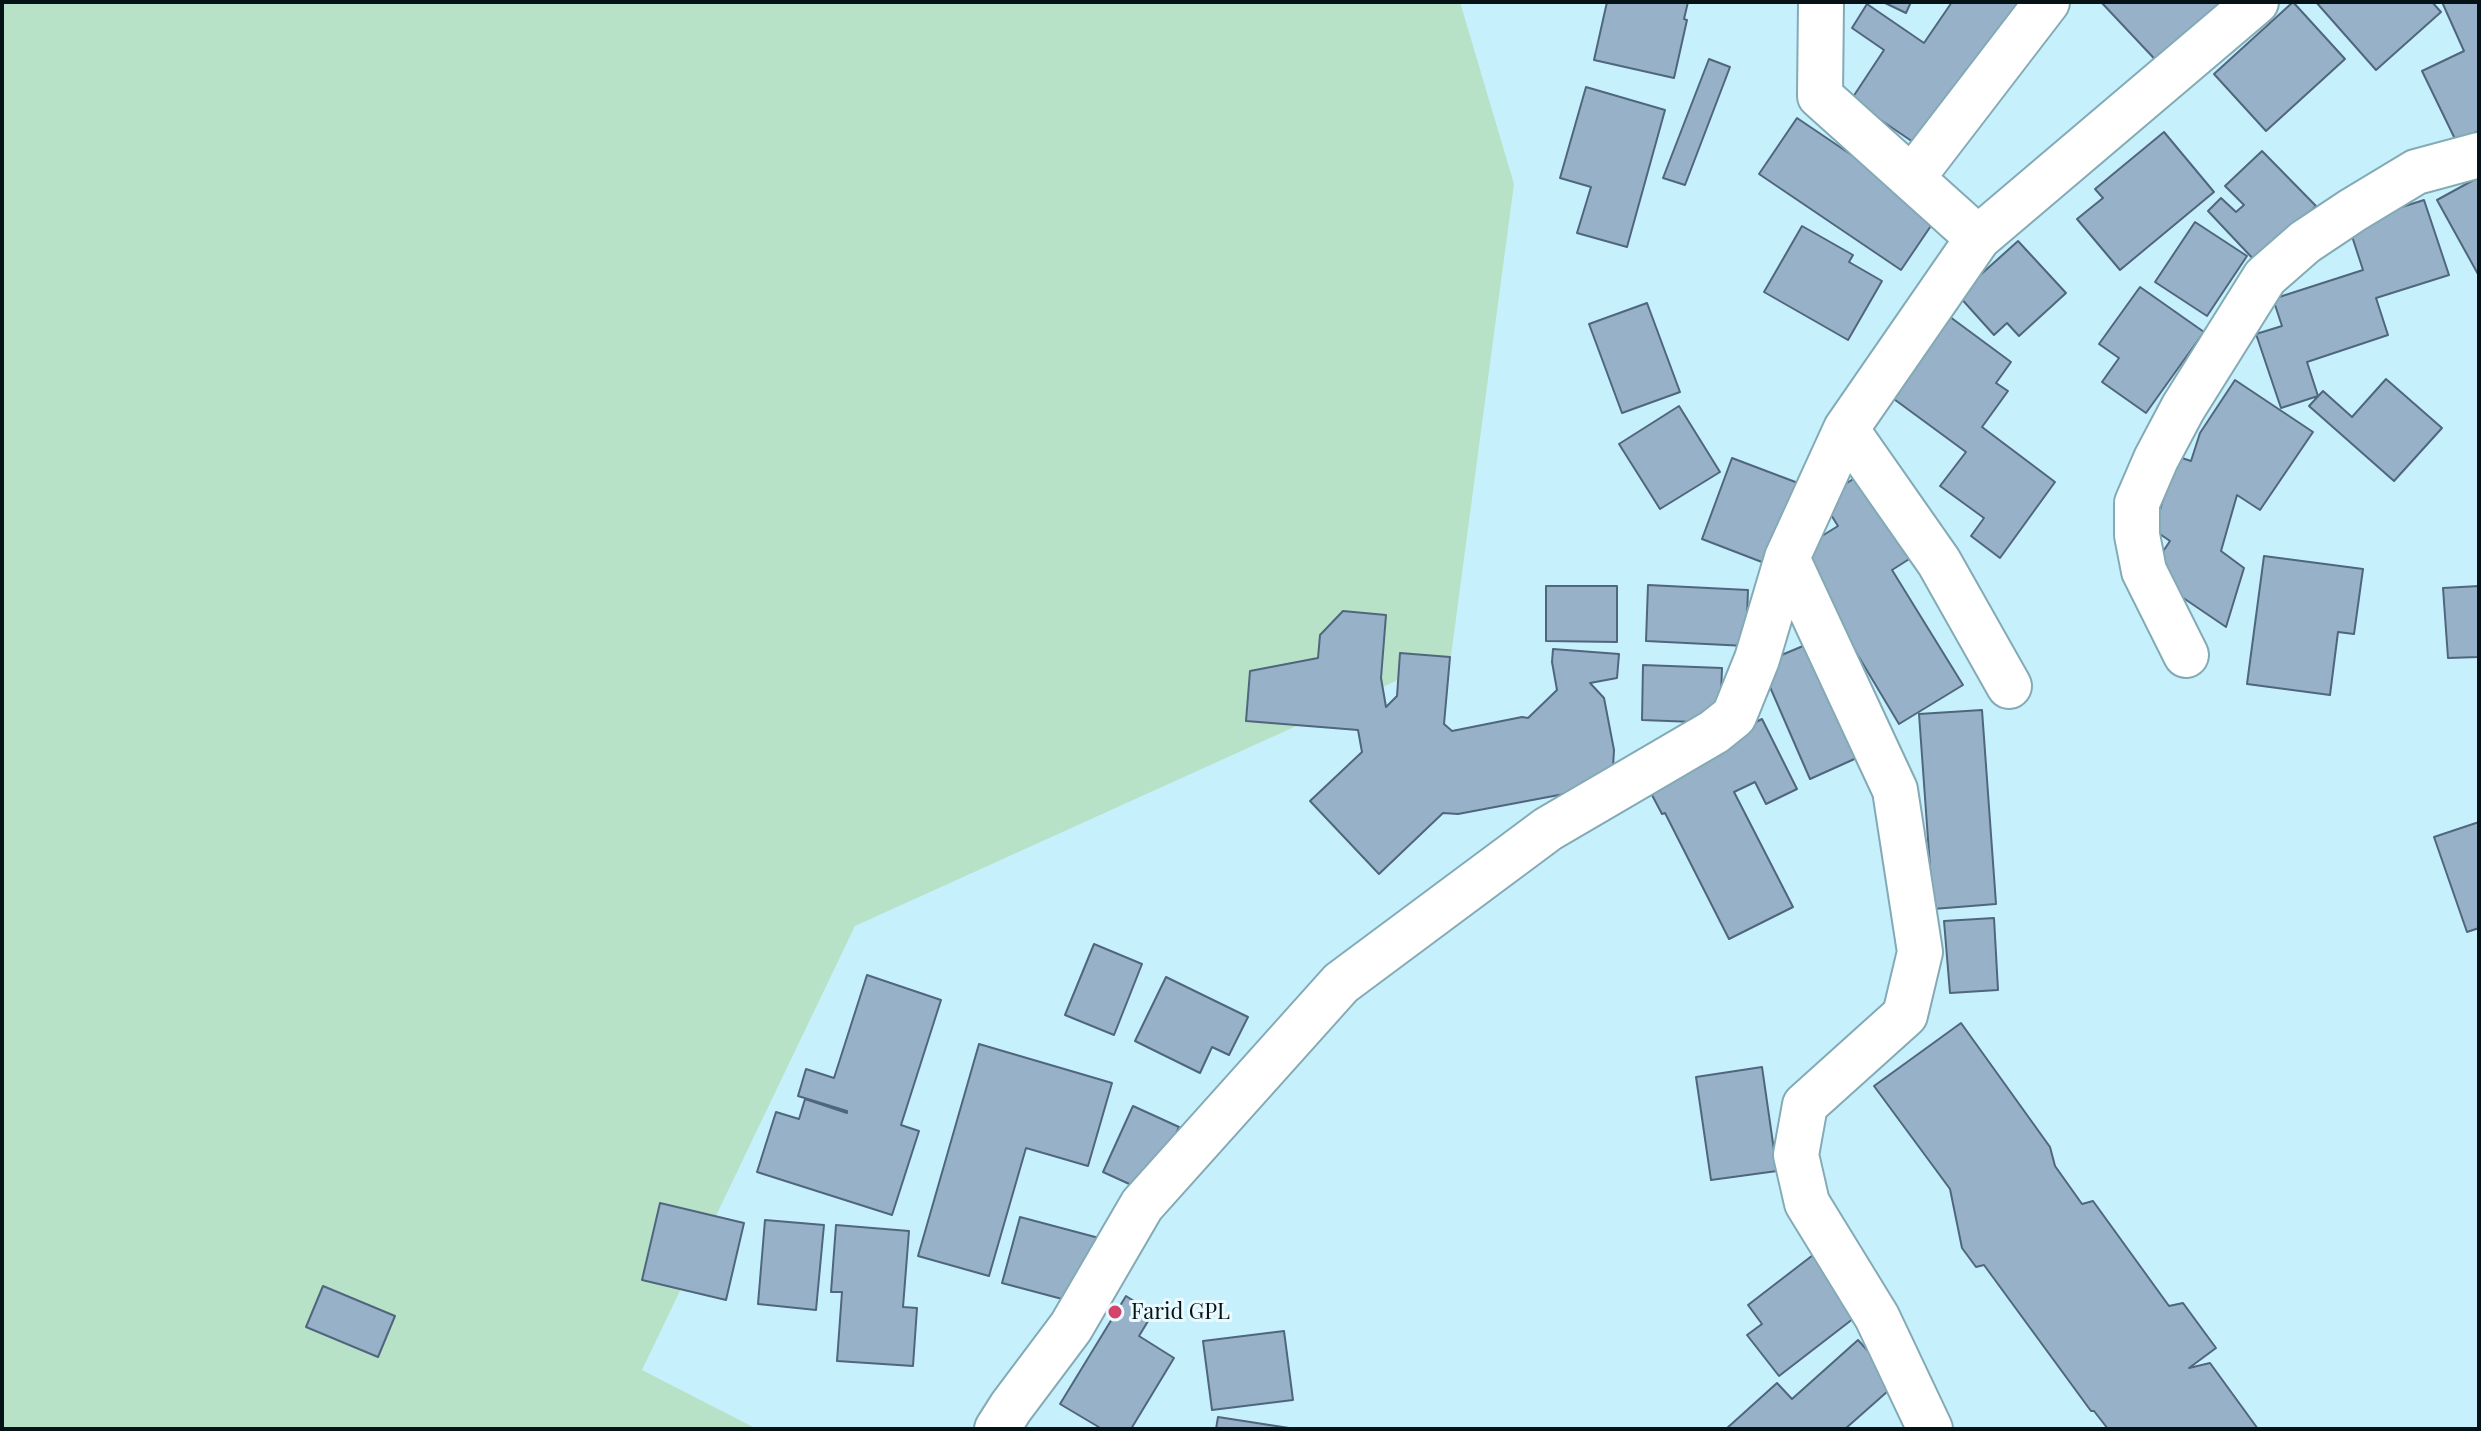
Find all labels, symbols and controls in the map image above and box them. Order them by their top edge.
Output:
place label: Farid GPL [1131,1299,1230,1325]
marker: Farid GPL [1106,1303,1124,1321]

